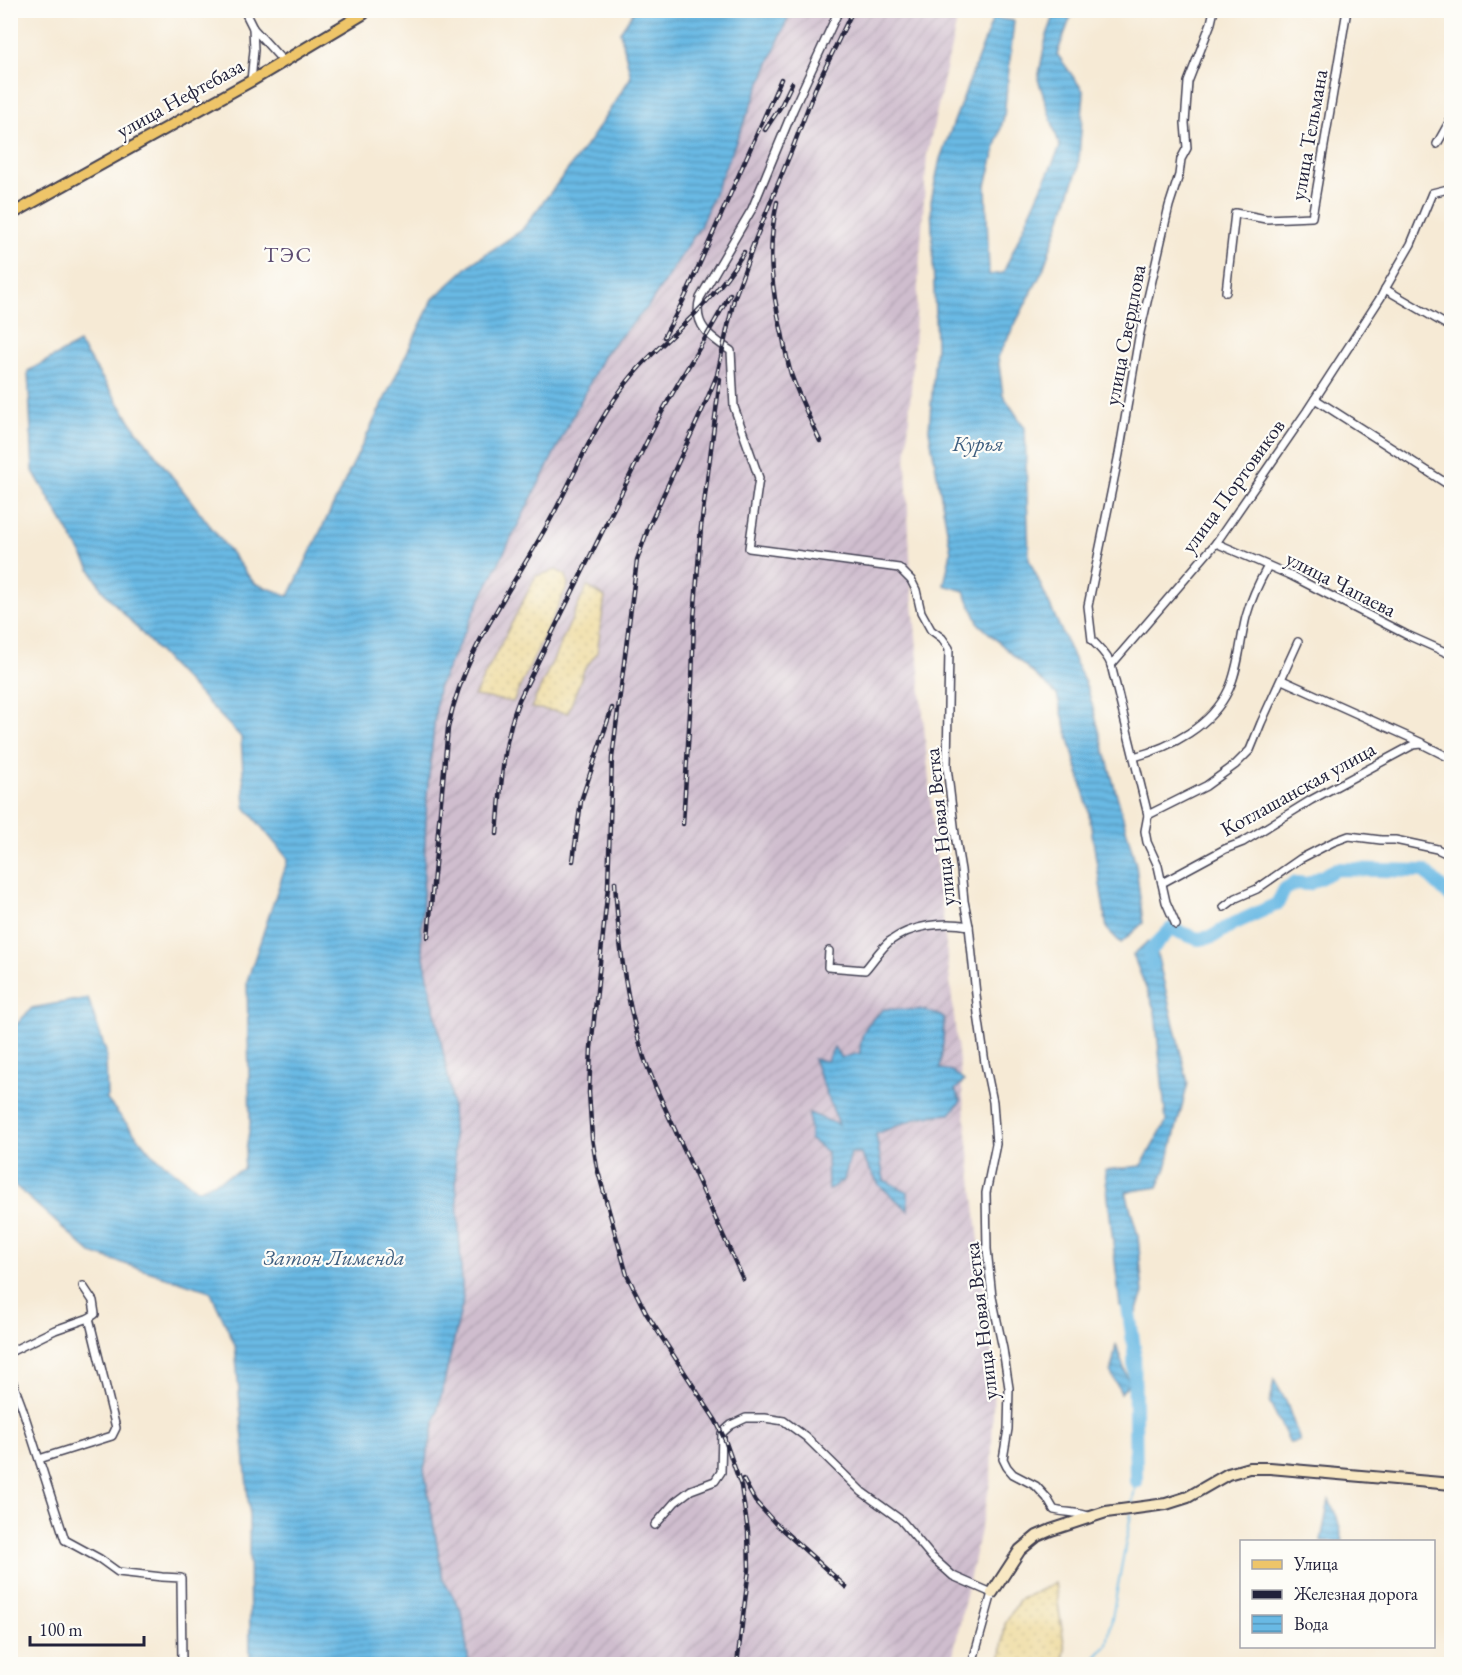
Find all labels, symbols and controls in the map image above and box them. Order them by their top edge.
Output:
street label: улица Нефтебаза [111,51,249,144]
street label: улица Тельмана [1284,67,1333,203]
district label: ТЭС [263,240,313,269]
street label: улица Свердлова [1098,262,1152,408]
street label: улица Портовиков [1175,413,1291,558]
water label: Курья [951,429,1004,458]
street label: улица Чапаева [1282,544,1401,623]
street label: Котлашанская улица [1215,734,1381,842]
street label: улица Новая Ветка [918,746,961,907]
street label: улица Новая Ветка [957,1240,1004,1401]
water label: Затон Лименда [263,1243,405,1272]
legend [1240,1540,1435,1648]
text: Улица [1293,1552,1339,1575]
text: Железная дорога [1293,1582,1419,1605]
scale bar [30,1609,144,1647]
text: Вода [1294,1612,1329,1635]
text: 100 m [39,1618,83,1641]

